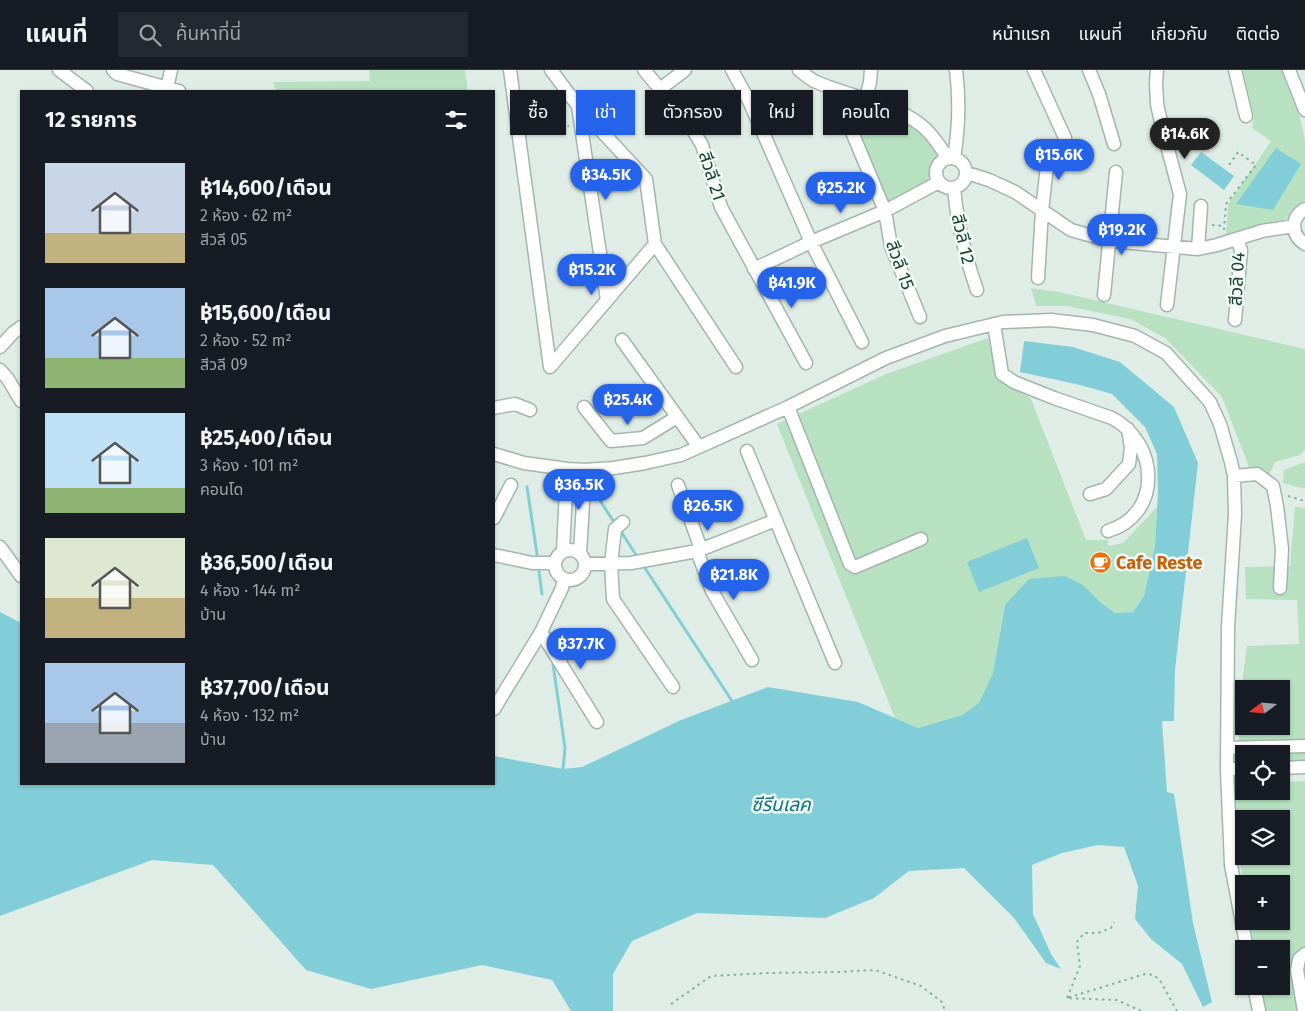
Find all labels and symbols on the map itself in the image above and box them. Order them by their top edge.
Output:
pin: ฿14.6K [1144,118,1226,160]
pin: ฿15.6K [1018,138,1100,181]
street label: สีวลี 21 [694,149,730,203]
pin: ฿34.5K [565,158,647,201]
pin: ฿25.2K [800,172,882,214]
street label: สีวลี 12 [947,212,979,266]
pin: ฿19.2K [1081,214,1163,256]
street label: สีวลี 15 [881,237,919,293]
street label: สีวลี 04 [1225,251,1249,306]
pin: ฿15.2K [551,254,633,296]
pin: ฿41.9K [751,266,833,309]
pin: ฿25.4K [587,384,669,426]
pin: ฿36.5K [538,468,620,511]
pin: ฿26.5K [667,490,749,532]
cafe icon: Cafe Reste [1088,551,1112,575]
place label: Cafe Reste [1116,552,1203,574]
pin: ฿21.8K [693,558,775,601]
pin: ฿37.7K [540,628,622,670]
north arrow [1235,680,1290,735]
water label: ซีรีนเลค [751,793,812,816]

